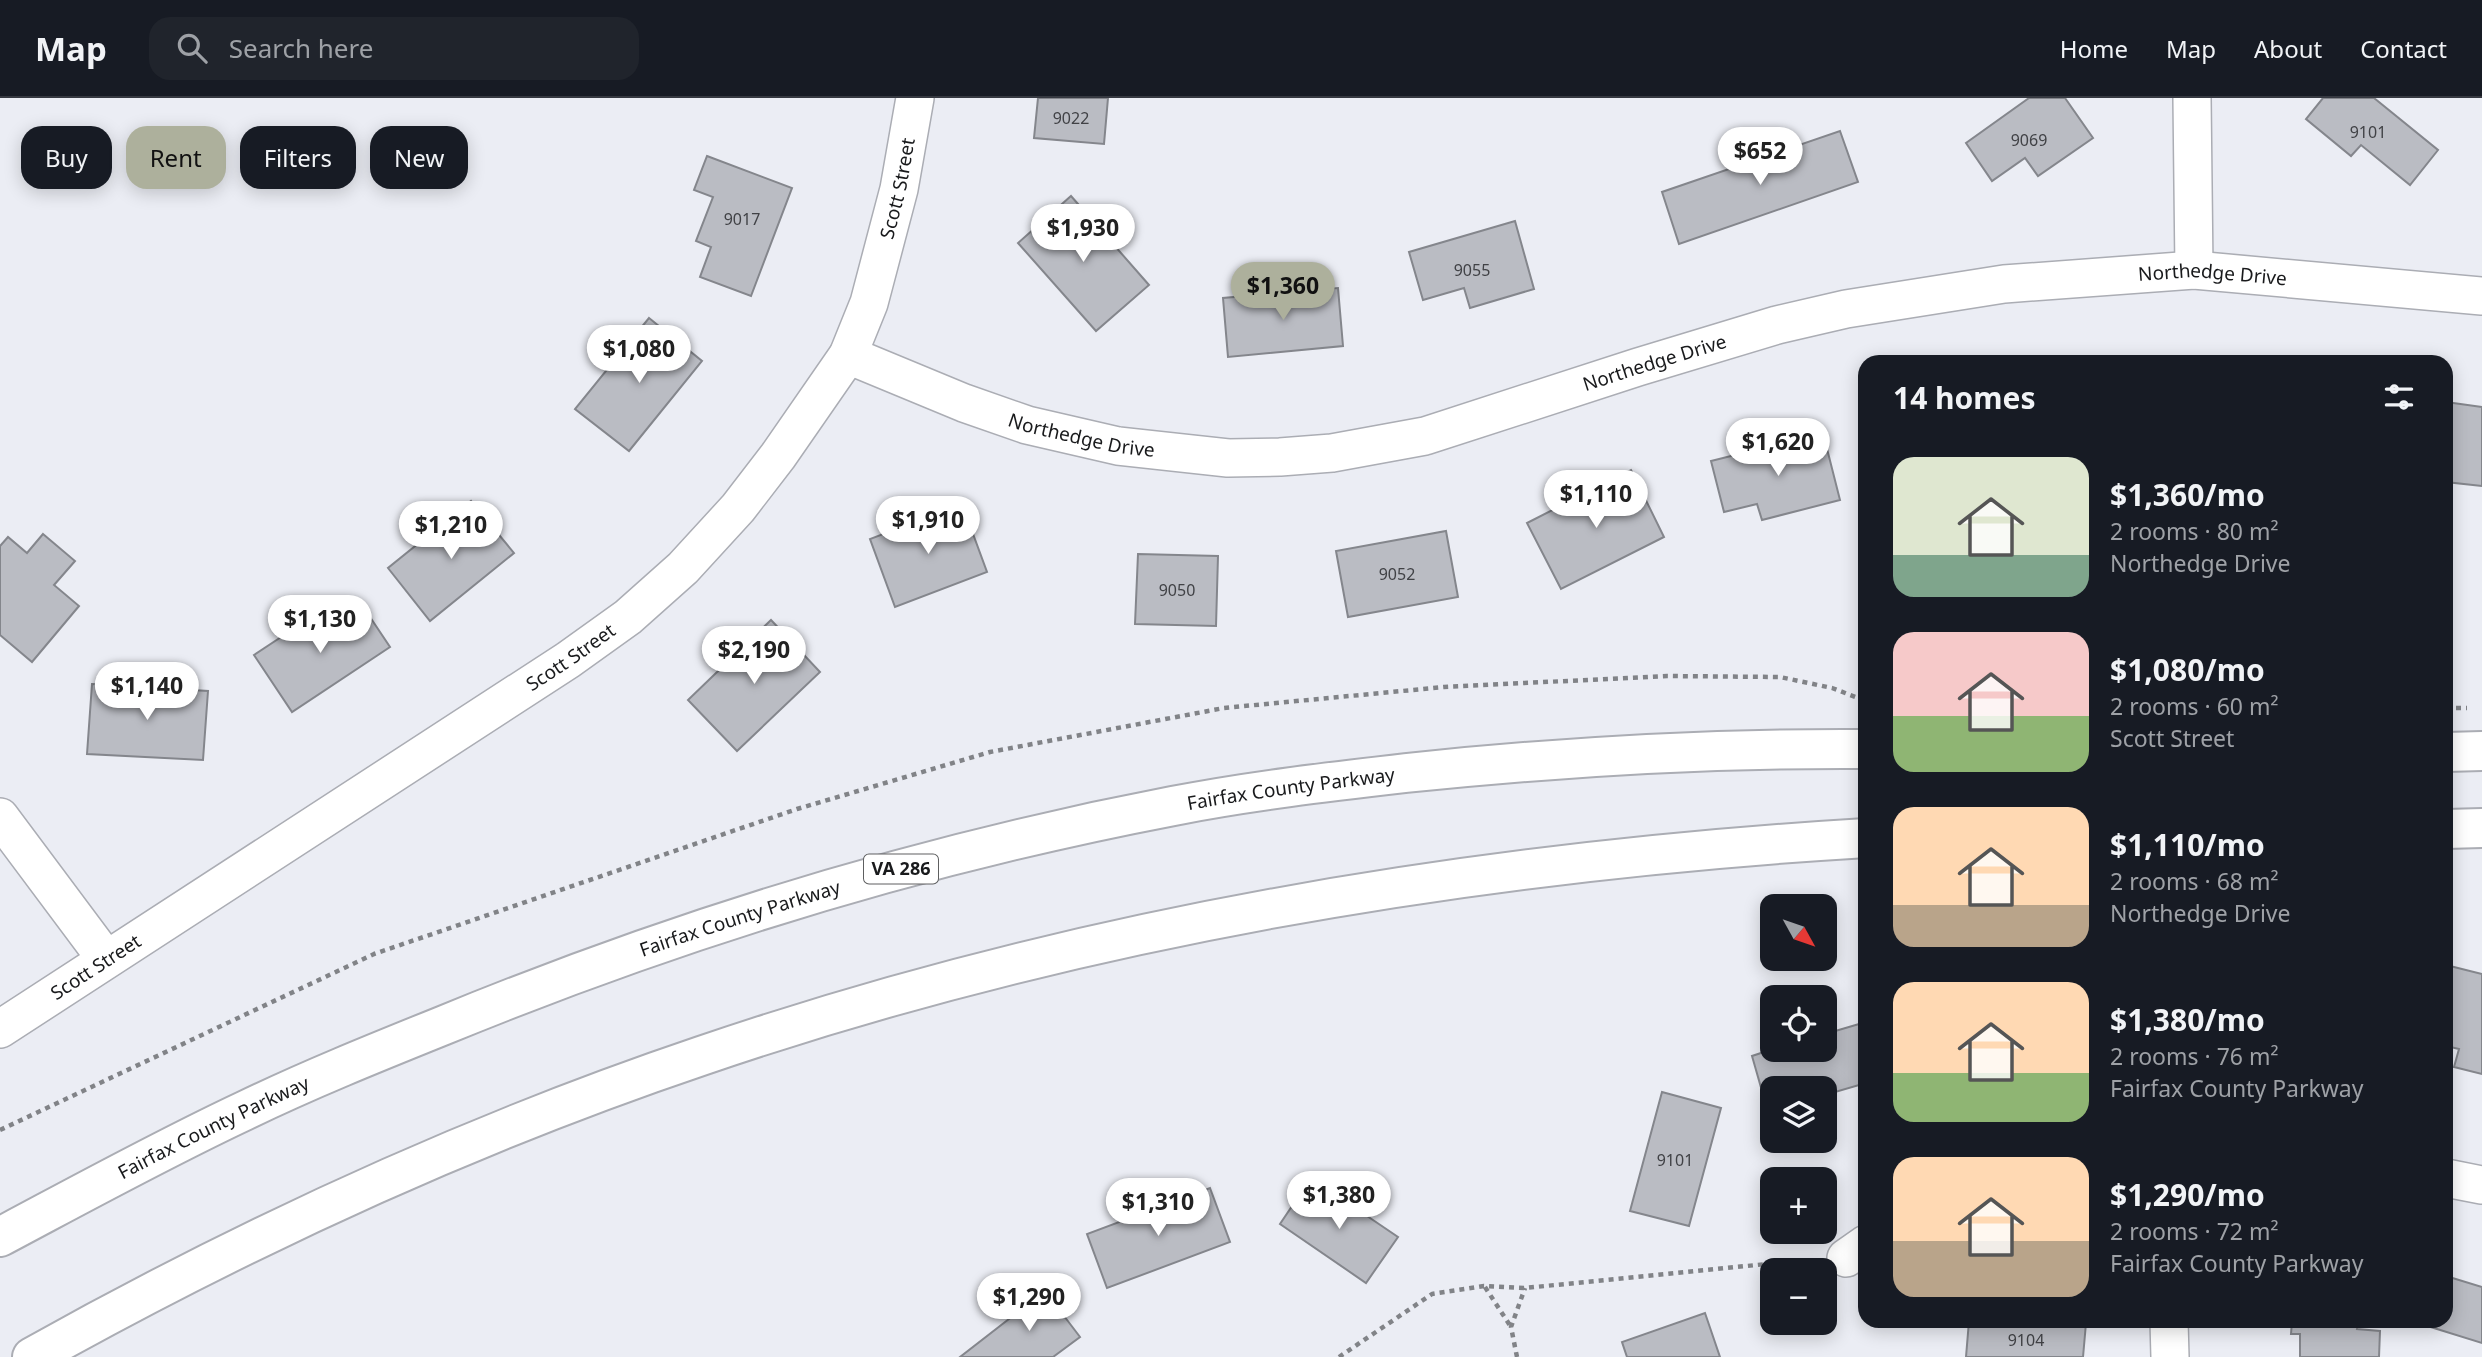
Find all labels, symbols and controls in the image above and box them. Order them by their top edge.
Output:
search box [149,17,639,80]
text: Map [35,26,107,71]
icon: search [173,29,211,67]
text: Search here [229,30,373,66]
text: Home [2060,32,2128,65]
text: Map [2166,32,2216,65]
text: About [2254,32,2322,65]
text: Contact [2360,32,2447,65]
house number: 9022 [1053,107,1089,129]
house number: 9101 [2350,121,2386,143]
chip: Buy [21,126,112,189]
chip: Rent [126,126,226,189]
chip: Filters [240,126,356,189]
chip: New [370,126,468,189]
pin: $652 [1719,127,1801,187]
house number: 9069 [2011,129,2047,151]
text: $652 [1734,134,1786,166]
street label: Scott Street [873,136,921,242]
pin: $1,930 [1026,204,1140,264]
house number: 9017 [724,208,760,230]
text: $1,930 [1047,211,1119,243]
street label: Northedge Drive [2137,257,2288,291]
house number: 9055 [1454,259,1490,281]
pin: $1,360 [1226,262,1340,322]
text: $1,360 [1247,269,1319,301]
pin: $1,080 [582,326,696,385]
street label: Northedge Drive [1579,328,1730,397]
text: $1,080 [603,332,675,364]
text: 14 homes [1893,377,2036,418]
icon: filters [2380,378,2418,416]
street label: Northedge Drive [1005,407,1156,463]
pin: $1,620 [1721,418,1835,478]
text: $1,620 [1742,425,1814,457]
pin: $1,110 [1539,470,1653,530]
text: $1,360/mo [2110,474,2265,515]
text: $1,110 [1560,477,1632,509]
icon: home [1949,485,2033,569]
pin: $1,910 [871,496,985,556]
pin: $1,210 [394,502,508,561]
text: $1,910 [892,503,964,535]
text: $1,210 [415,508,487,540]
text: 2 rooms · 80 m² [2110,515,2279,547]
text: Northedge Drive [2110,547,2291,579]
house number: 9052 [1379,563,1415,585]
house number: 9050 [1159,579,1195,601]
pin: $1,130 [263,596,377,655]
text: $1,130 [284,602,356,634]
street label: Scott Street [521,617,620,697]
pin: $2,190 [697,626,811,686]
text: $2,190 [718,633,790,665]
text: $1,080/mo [2110,649,2265,690]
icon: home [1949,660,2033,744]
pin: $1,140 [90,662,204,722]
text: $1,140 [111,669,183,701]
text: 2 rooms · 60 m² [2110,690,2279,722]
text: Scott Street [2110,722,2234,754]
street label: Fairfax County Parkway [1185,761,1396,816]
text: $1,110/mo [2110,824,2265,865]
icon: home [1949,835,2033,919]
road number: VA 286 [864,854,938,884]
text: 2 rooms · 68 m² [2110,865,2279,897]
street label: Fairfax County Parkway [636,874,844,963]
north arrow [1760,894,1838,971]
map controls [1760,894,1837,1335]
text: Northedge Drive [2110,897,2291,929]
street label: Scott Street [45,928,146,1006]
button: locate [1760,985,1837,1062]
text: $1,380/mo [2110,999,2265,1040]
icon: home [1949,1010,2033,1094]
text: 2 rooms · 76 m² [2110,1040,2279,1072]
street label: Fairfax County Parkway [113,1070,313,1185]
text: Fairfax County Parkway [2110,1072,2363,1104]
button: layers [1760,1076,1837,1153]
house number: 9101 [1657,1149,1693,1171]
button: + [1760,1167,1837,1244]
pin: $1,380 [1282,1172,1396,1231]
text: $1,290/mo [2110,1174,2265,1215]
pin: $1,310 [1101,1178,1215,1238]
text: $1,380 [1303,1178,1375,1210]
text: $1,310 [1122,1185,1194,1217]
icon: home [1949,1185,2033,1269]
text: 2 rooms · 72 m² [2110,1215,2279,1247]
text: Fairfax County Parkway [2110,1247,2363,1279]
button: − [1760,1258,1837,1335]
pin: $1,290 [972,1274,1086,1333]
text: $1,290 [993,1280,1065,1312]
house number: 9104 [2008,1329,2044,1351]

